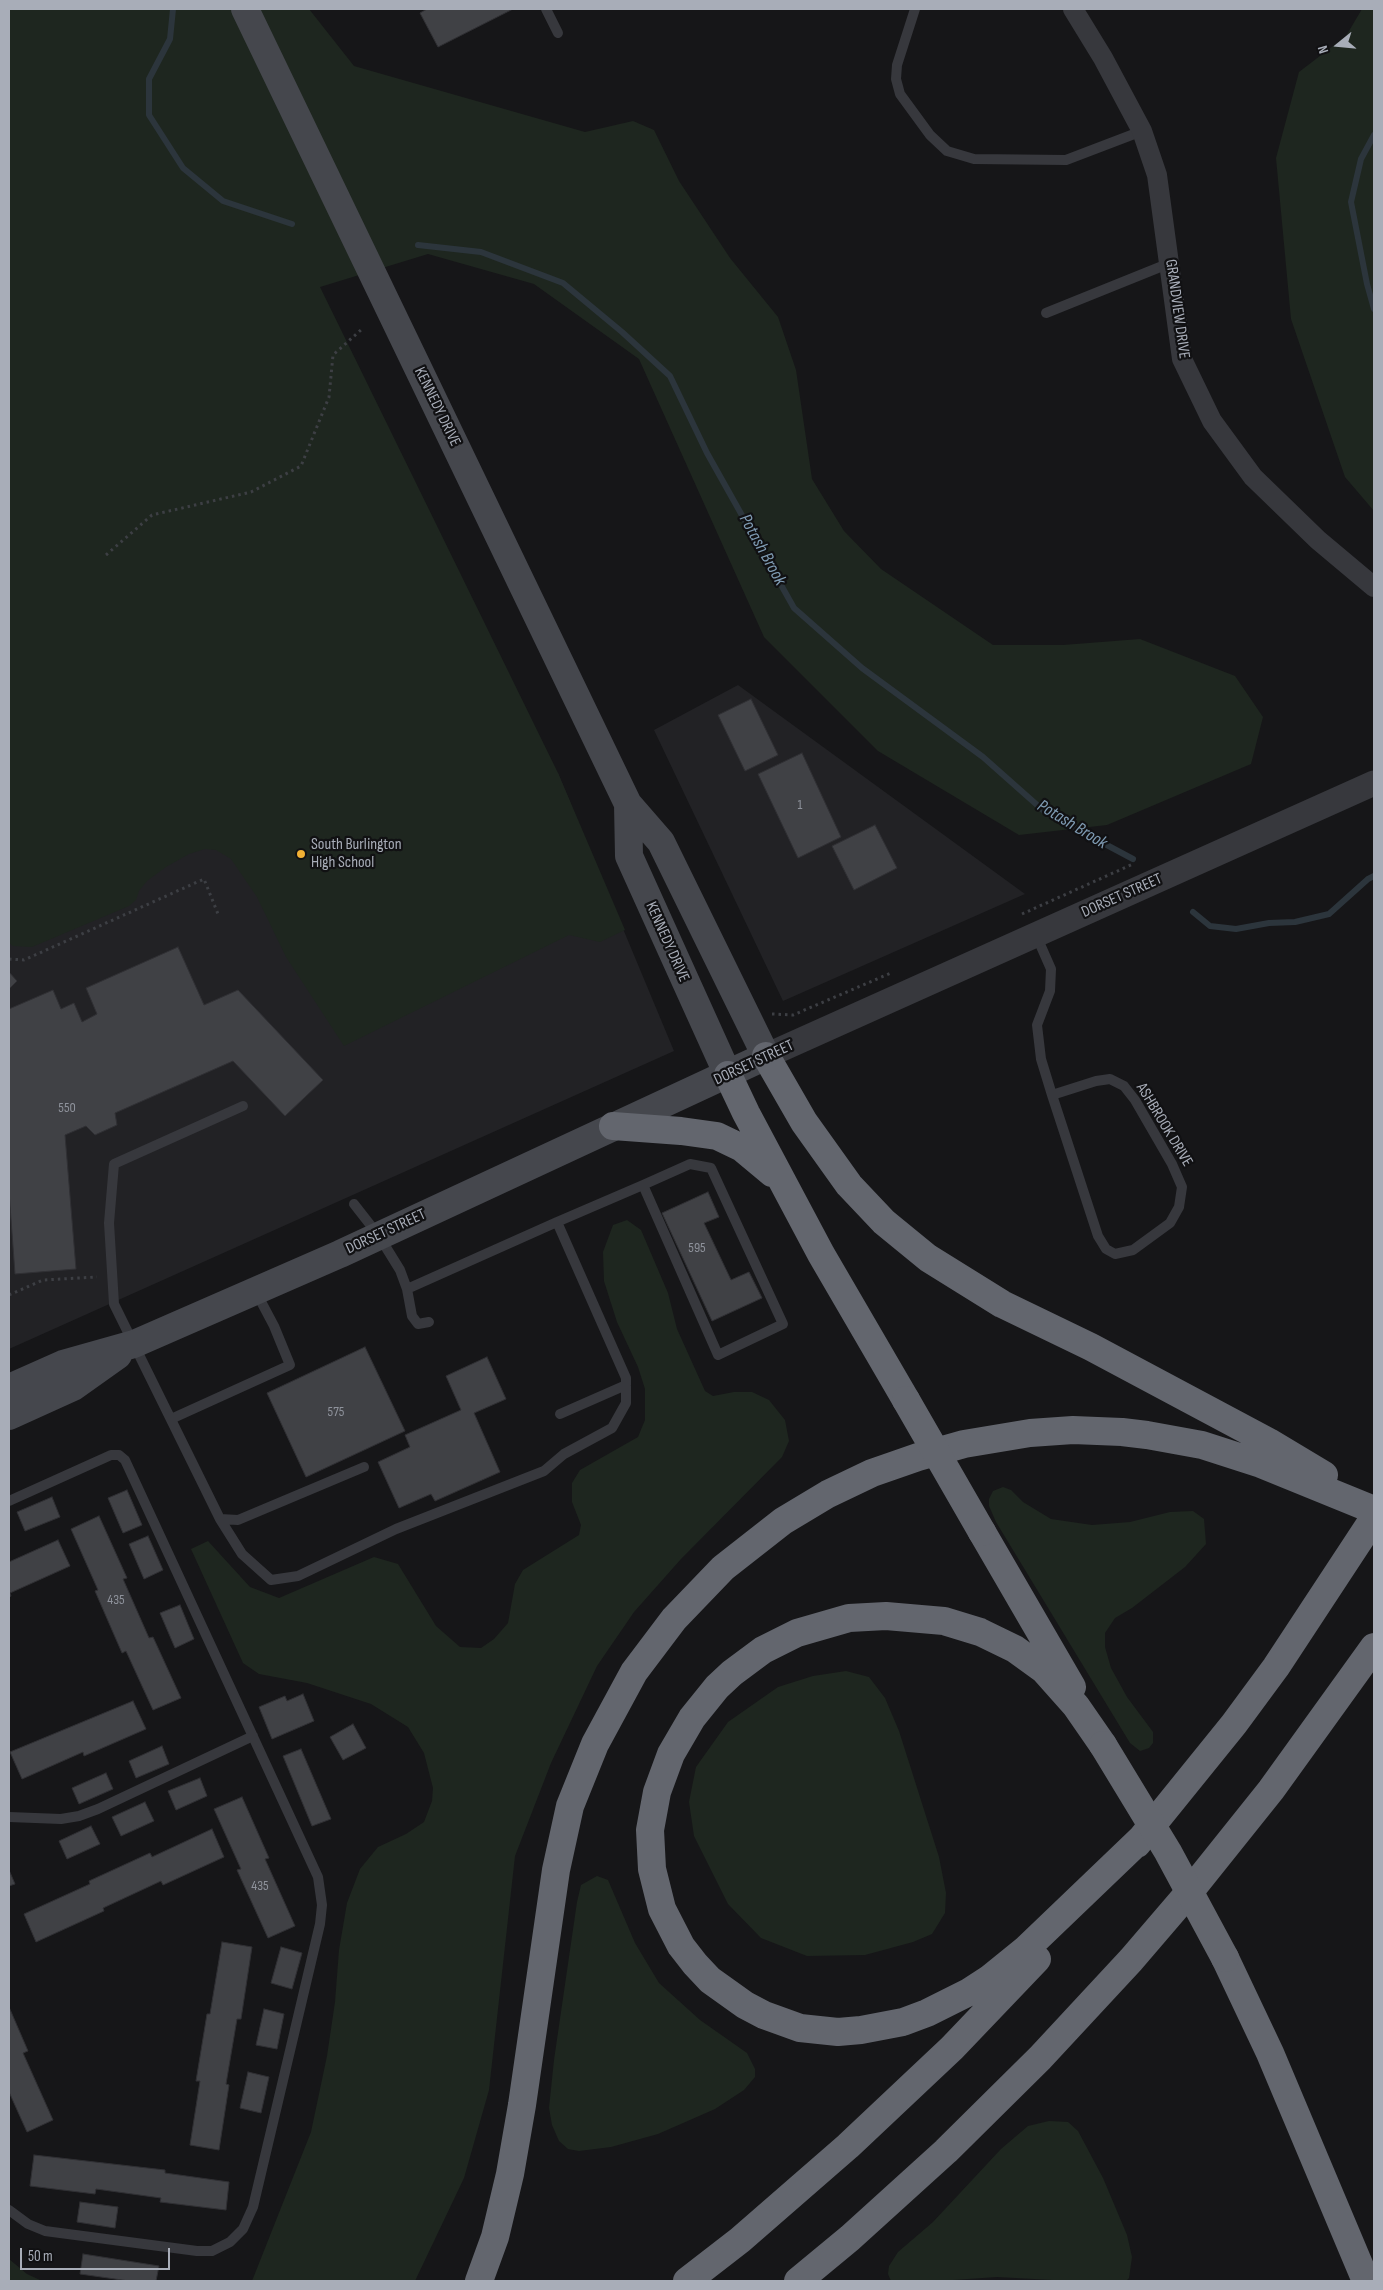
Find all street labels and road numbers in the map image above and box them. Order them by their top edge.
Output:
street label: GRANDVIEW DRIVE [1161,258,1193,360]
street label: KENNEDY DRIVE [410,364,464,450]
street label: DORSET STREET [1079,870,1165,922]
street label: KENNEDY DRIVE [641,899,693,985]
street label: DORSET STREET [711,1036,797,1090]
street label: ASHBROOK DRIVE [1132,1080,1196,1170]
street label: DORSET STREET [343,1205,429,1259]

